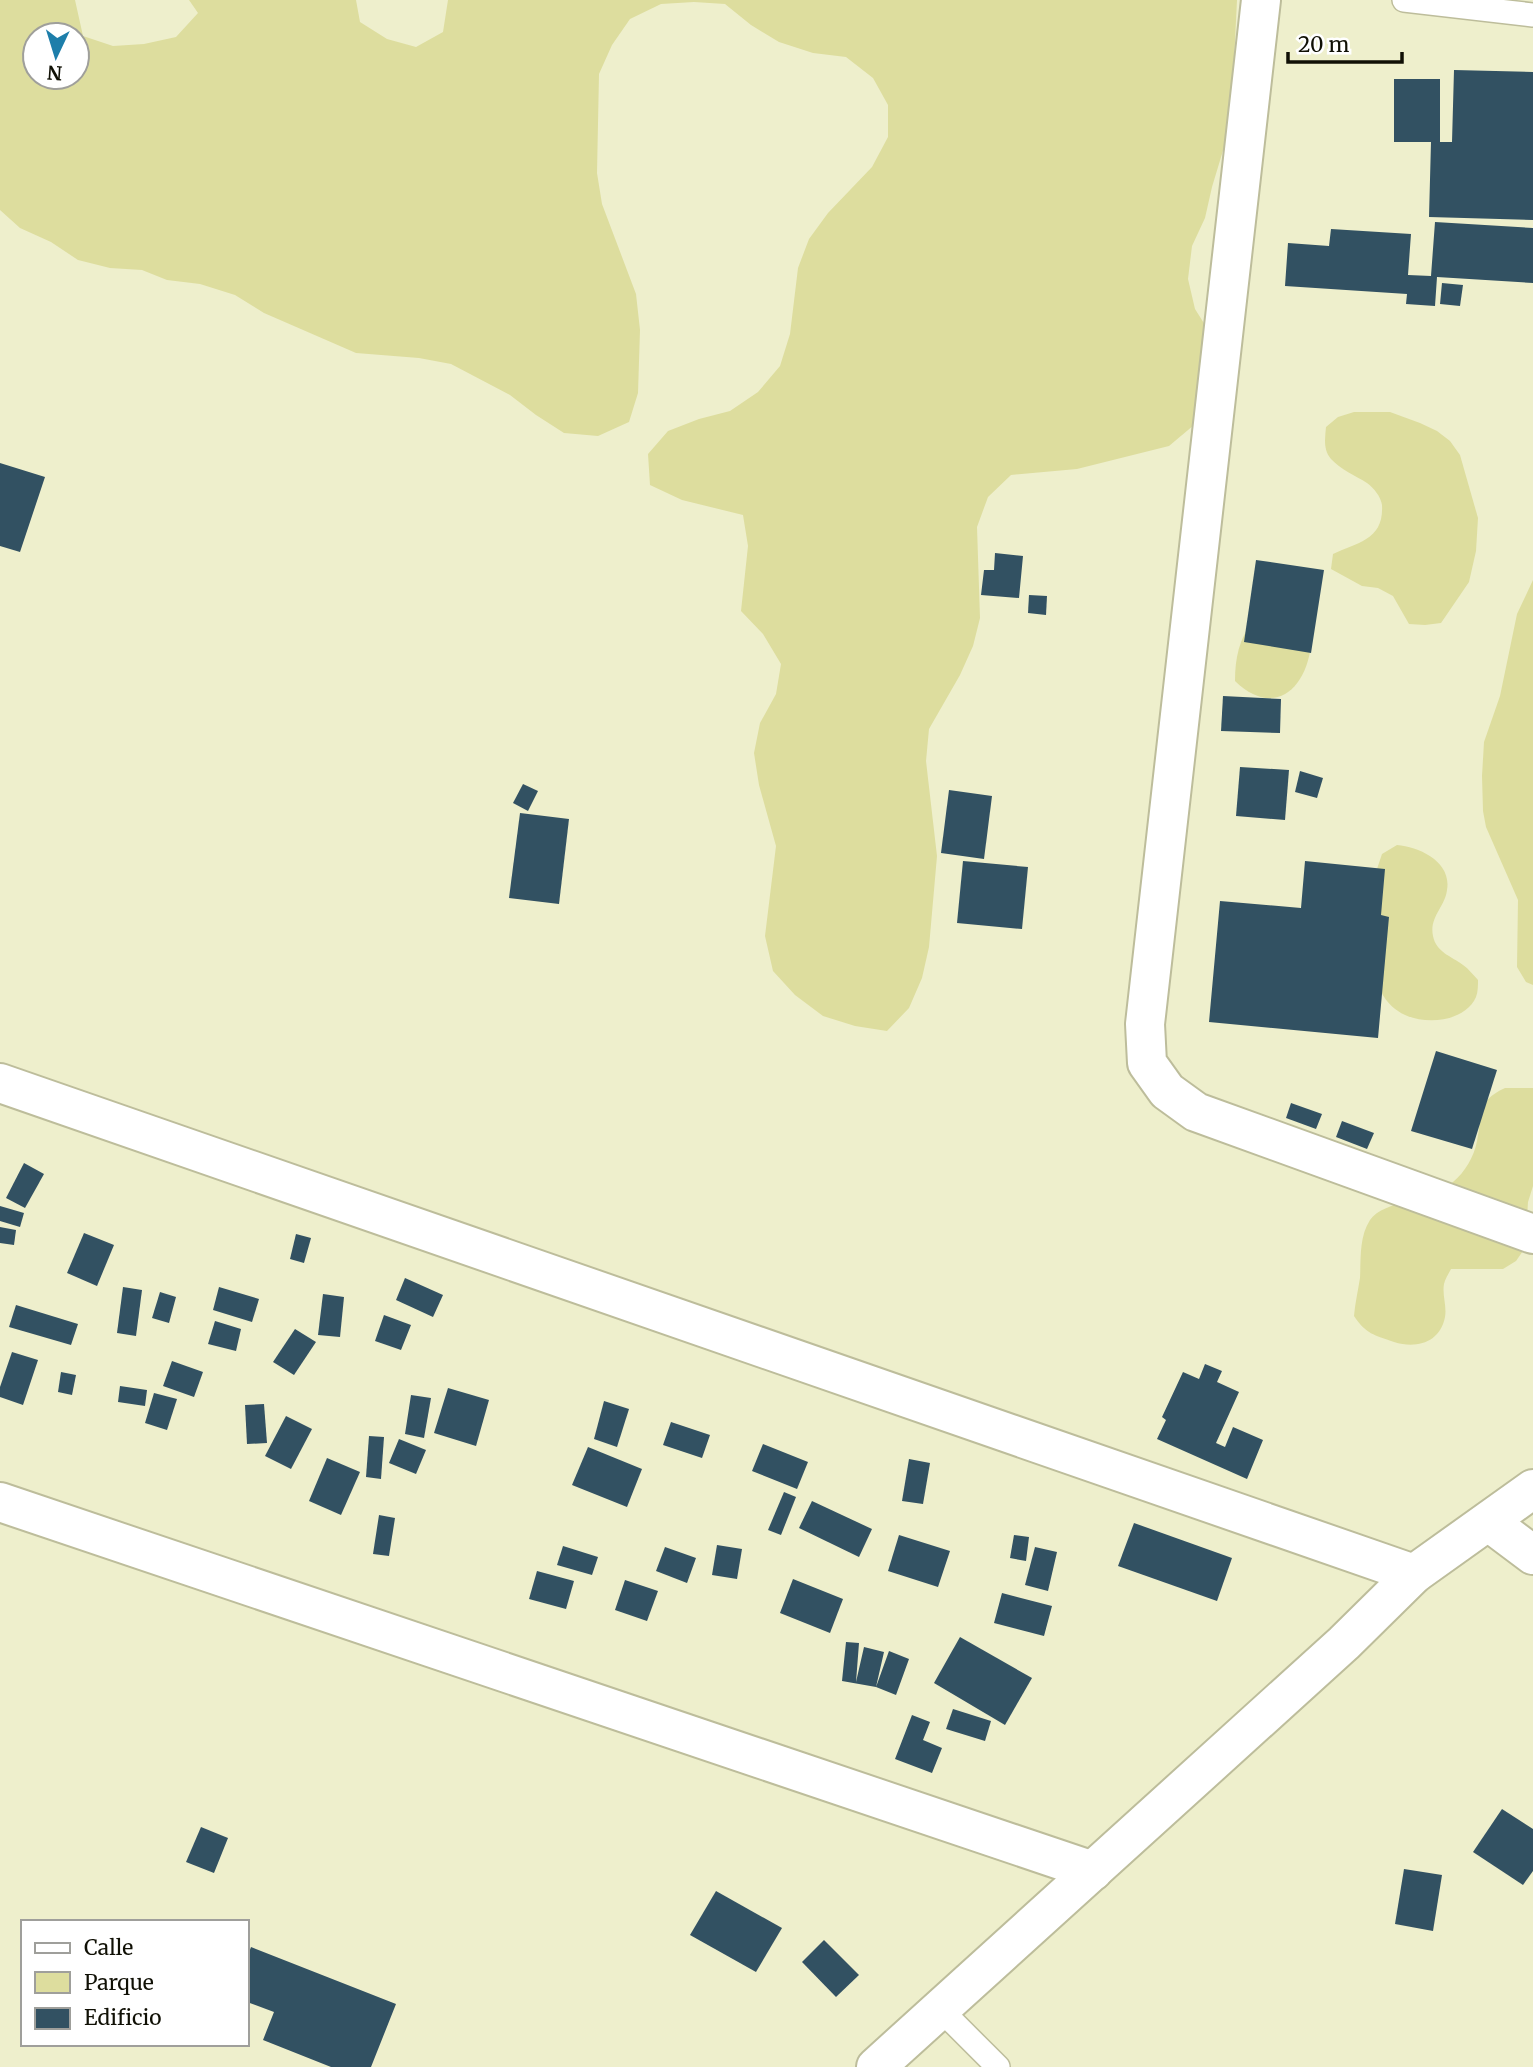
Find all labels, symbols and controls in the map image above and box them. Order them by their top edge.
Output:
north arrow [21,21,91,91]
scale bar [1288,21,1402,65]
text: 20 m [1298,31,1350,58]
text: N [46,60,63,85]
legend [21,1920,248,2046]
text: Calle [84,1934,133,1961]
text: Parque [84,1969,154,1996]
text: Edificio [84,2004,161,2031]

